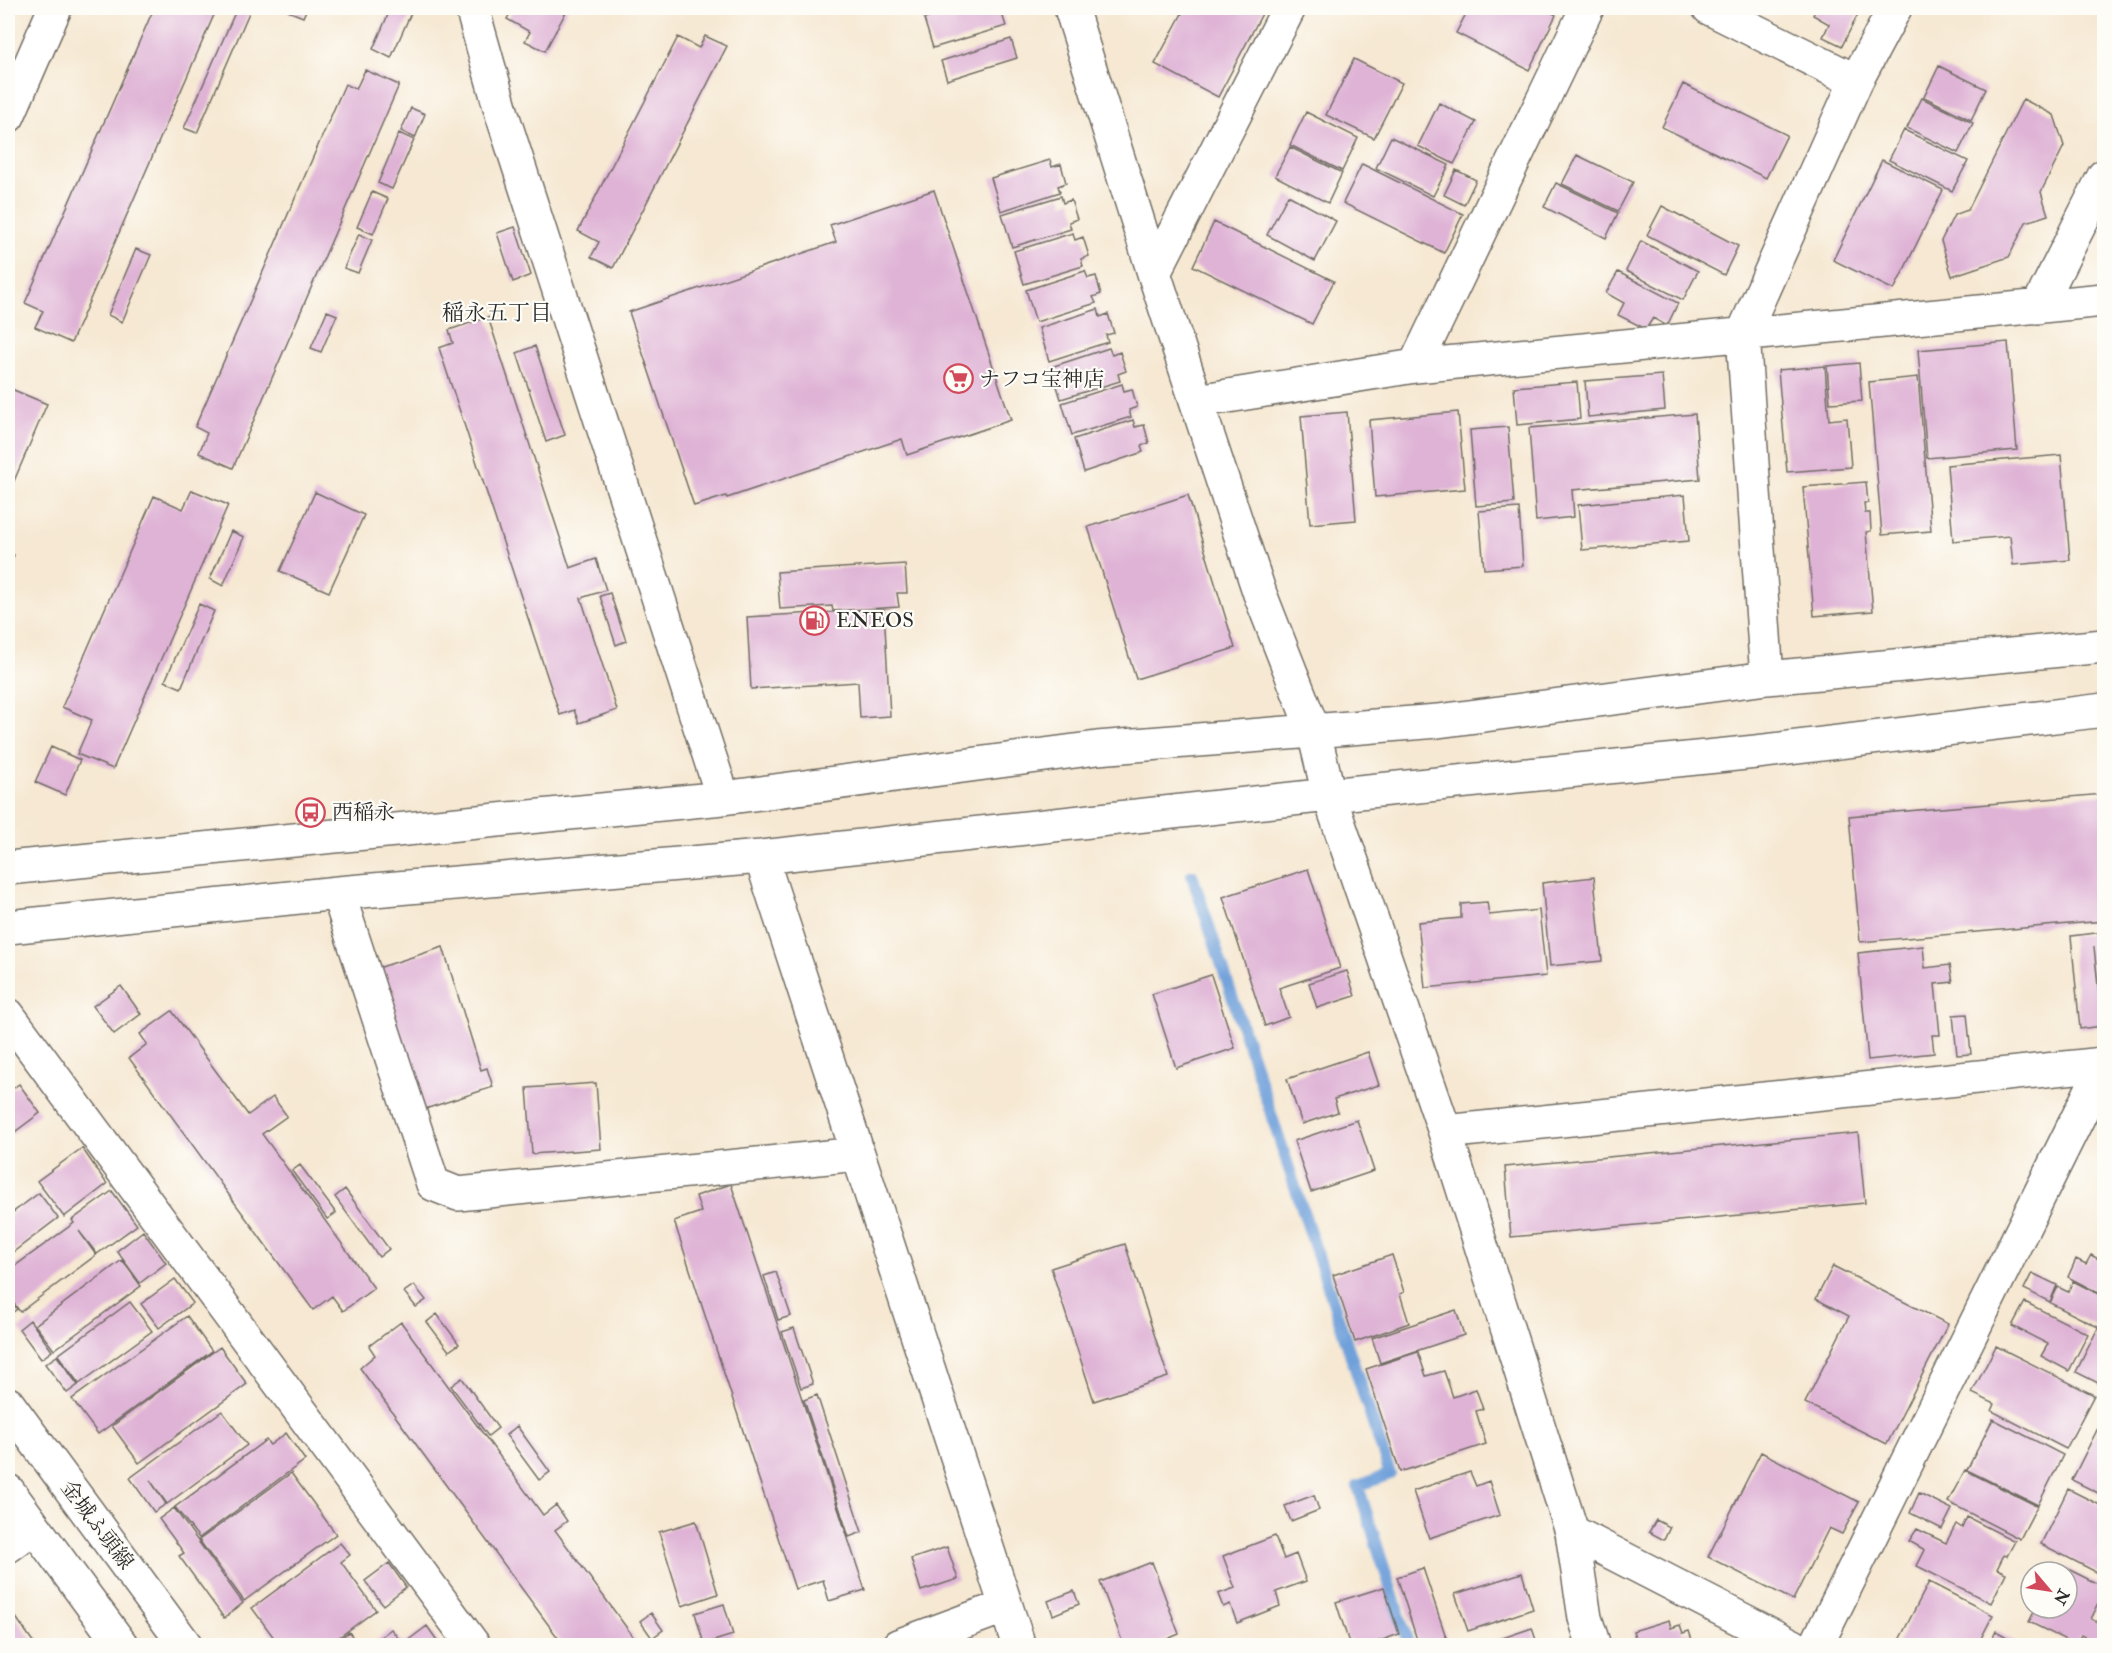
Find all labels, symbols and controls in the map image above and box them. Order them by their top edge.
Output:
district label: 稲永五丁目 [442,299,552,327]
supermarket icon: ナフコ宝神店 [942,363,974,395]
place label: ナフコ宝神店 [979,366,1104,393]
fuel station icon: ENEOS [799,604,831,636]
place label: ENEOS [836,607,914,634]
bus stop icon: 西稲永 [295,796,327,828]
place label: 西稲永 [332,799,395,826]
street label: 金城ふ頭線 [55,1475,139,1575]
north arrow [2019,1560,2079,1620]
text: N [2049,1585,2074,1608]

